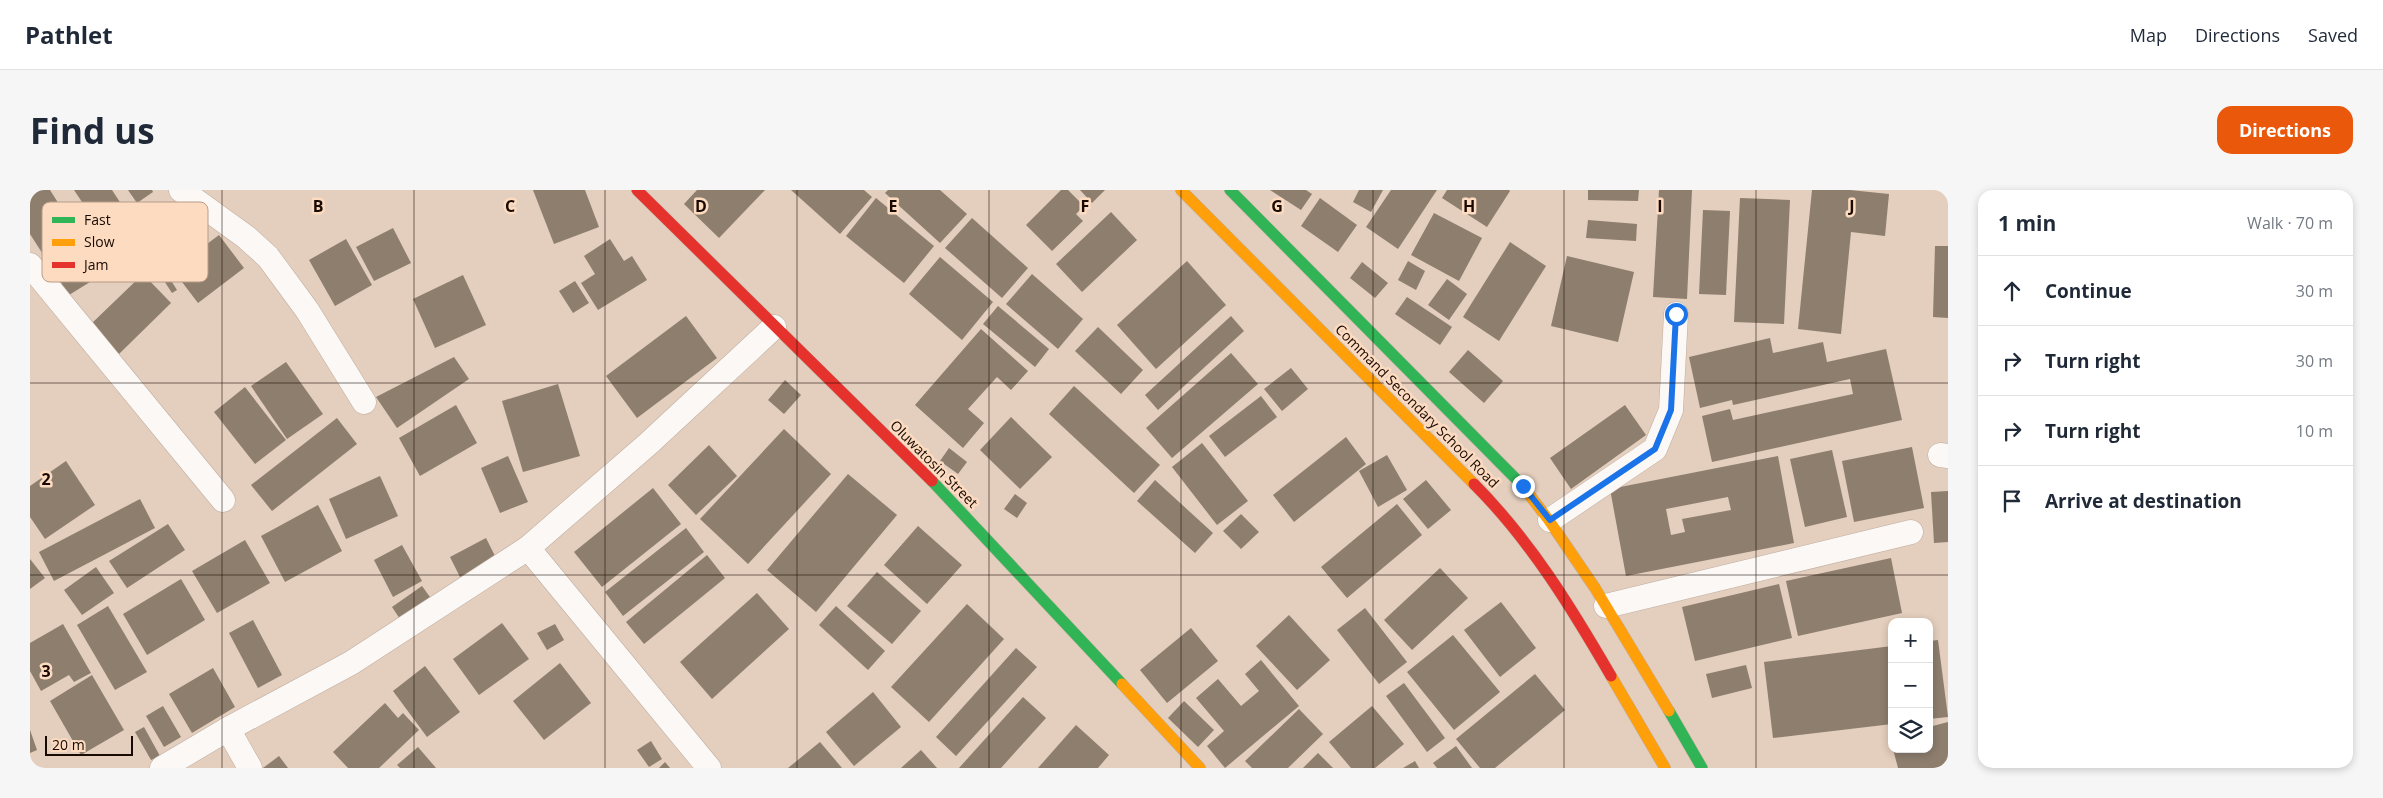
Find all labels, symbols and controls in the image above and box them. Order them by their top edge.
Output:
text: Pathlet [25,18,113,51]
text: Map [2130,23,2167,47]
text: Directions [2195,23,2280,47]
text: Saved [2308,23,2358,47]
button: Directions [2217,106,2353,154]
text: Find us [30,107,155,154]
text: B [313,195,323,217]
text: C [505,195,515,217]
text: D [695,195,707,217]
text: E [889,195,898,217]
text: F [1081,195,1089,217]
text: G [1271,195,1283,217]
text: H [1463,195,1475,217]
text: I [1657,195,1663,217]
text: J [1847,195,1855,217]
legend [42,202,208,282]
text: 1 min [1998,209,2056,237]
text: Fast [84,210,111,229]
text: Walk · 70 m [2247,212,2333,234]
text: Slow [84,232,115,251]
text: Jam [82,255,109,274]
icon: ahead [1998,277,2026,305]
text: Continue [2045,278,2132,304]
text: 30 m [2296,280,2333,302]
route start [1665,303,1688,326]
street label: Command Secondary School Road [1331,320,1503,492]
icon: right [1998,347,2026,375]
text: Turn right [2045,348,2140,374]
text: 30 m [2296,350,2333,372]
street label: Oluwatosin Street [886,416,982,512]
icon: right [1998,417,2026,445]
text: Turn right [2045,418,2140,444]
text: 10 m [2296,420,2333,442]
text: 2 [41,468,51,490]
route end [1512,475,1535,498]
icon: arrive [1998,487,2026,515]
text: Arrive at destination [2045,488,2242,514]
map controls [1888,618,1933,753]
button: + [1888,618,1933,663]
text: 3 [41,660,51,682]
button: − [1888,663,1933,708]
button: layers [1888,708,1933,753]
scale bar [45,733,132,756]
text: 20 m [52,735,85,754]

